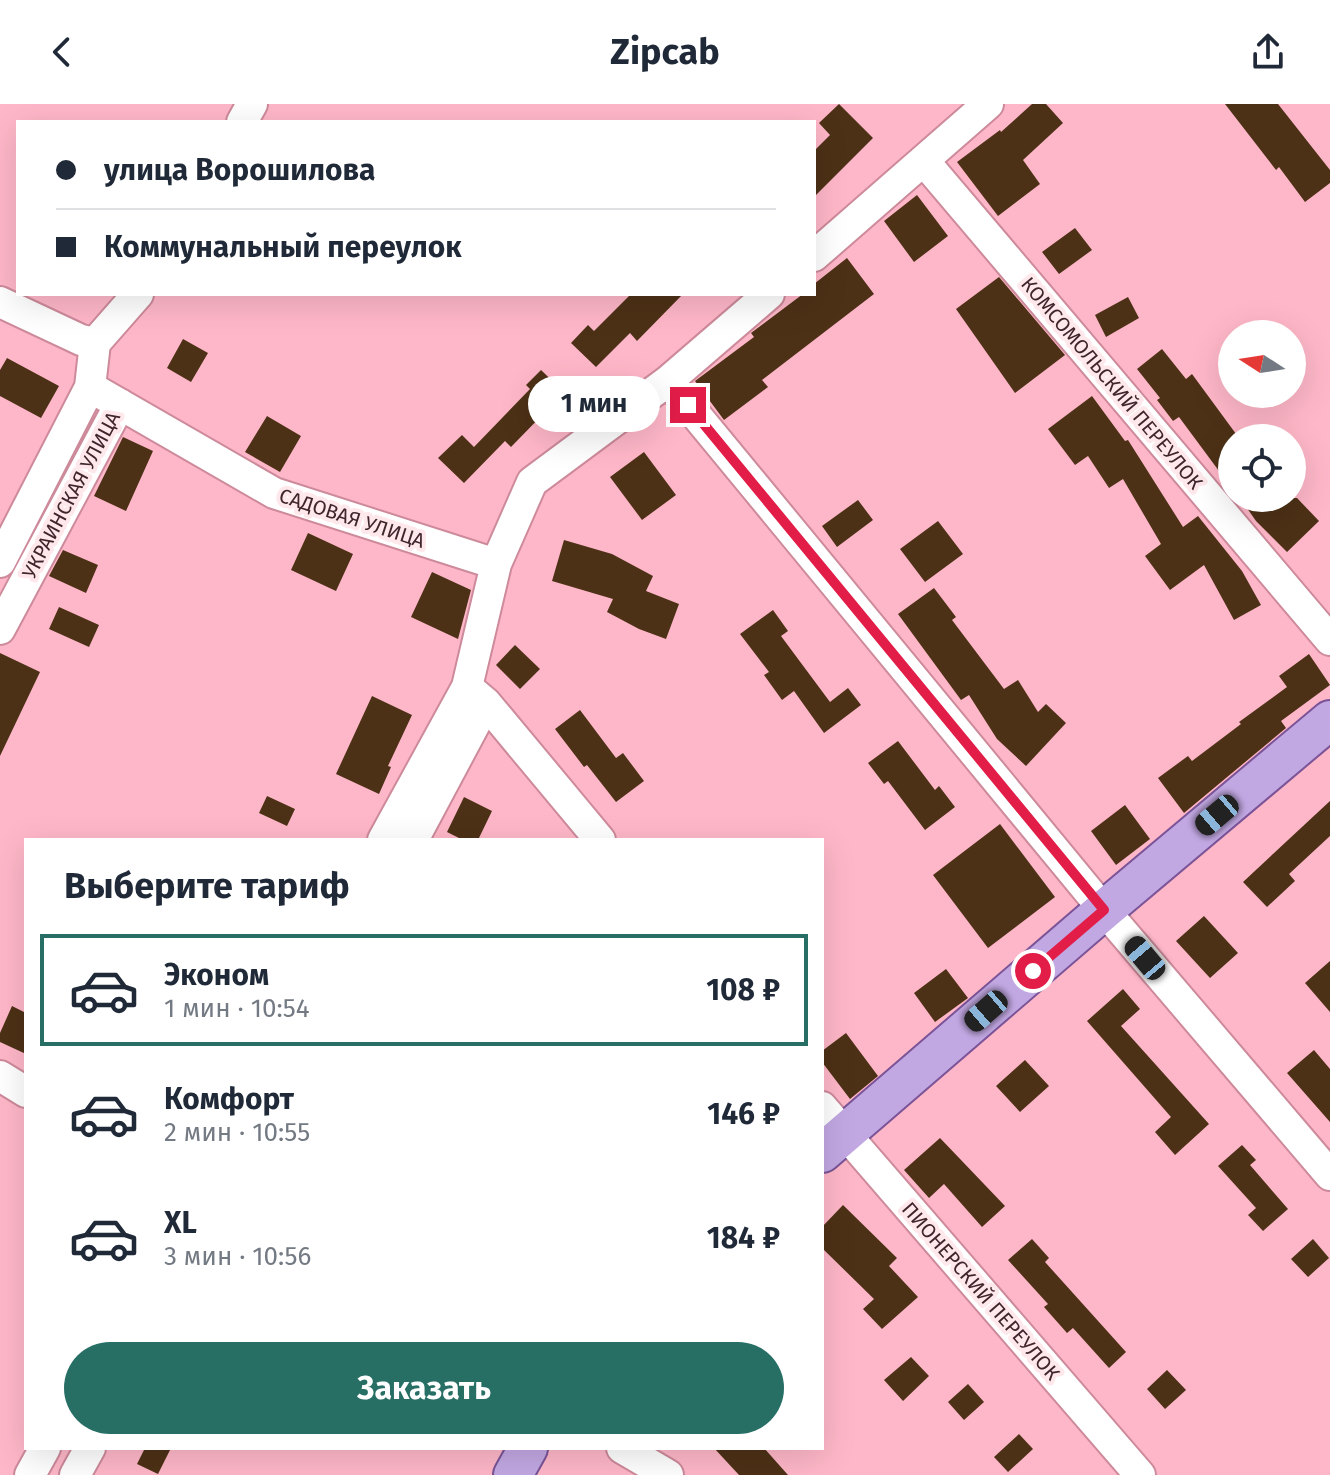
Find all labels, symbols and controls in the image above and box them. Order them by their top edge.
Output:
icon: back [40,30,84,74]
text: Zipcab [610,30,720,74]
icon: share [1246,30,1290,74]
text: улица Ворошилова [104,152,375,188]
text: Коммунальный переулок [104,229,462,265]
street label: КОМСОМОЛЬСКИЙ ПЕРЕУЛОК [1016,272,1208,494]
north arrow [1218,320,1306,408]
map controls [1218,320,1306,512]
callout: 1 мин [528,377,660,433]
route end [670,387,706,423]
text: 1 мин [561,388,627,419]
street label: УКРАИНСКАЯ УЛИЦА [17,407,125,583]
button: locate [1218,424,1306,512]
street label: САДОВАЯ УЛИЦА [276,483,428,553]
car [1191,790,1243,840]
text: Выберите тариф [64,864,350,908]
car [1120,932,1170,984]
route start [1015,953,1051,989]
icon: car [68,954,140,1026]
text: Эконом [164,957,269,993]
text: 108 ₽ [706,972,780,1008]
car [960,986,1012,1036]
text: 1 мин · 10:54 [164,993,310,1024]
icon: car [68,1078,140,1150]
text: Комфорт [164,1081,294,1117]
text: 146 ₽ [707,1096,780,1132]
text: 2 мин · 10:55 [164,1117,310,1148]
street label: ПИОНЕРСКИЙ ПЕРЕУЛОК [897,1197,1065,1385]
icon: car [68,1202,140,1274]
text: XL [164,1205,197,1241]
text: 184 ₽ [707,1220,780,1256]
text: 3 мин · 10:56 [164,1241,311,1272]
button: Заказать [64,1342,784,1434]

